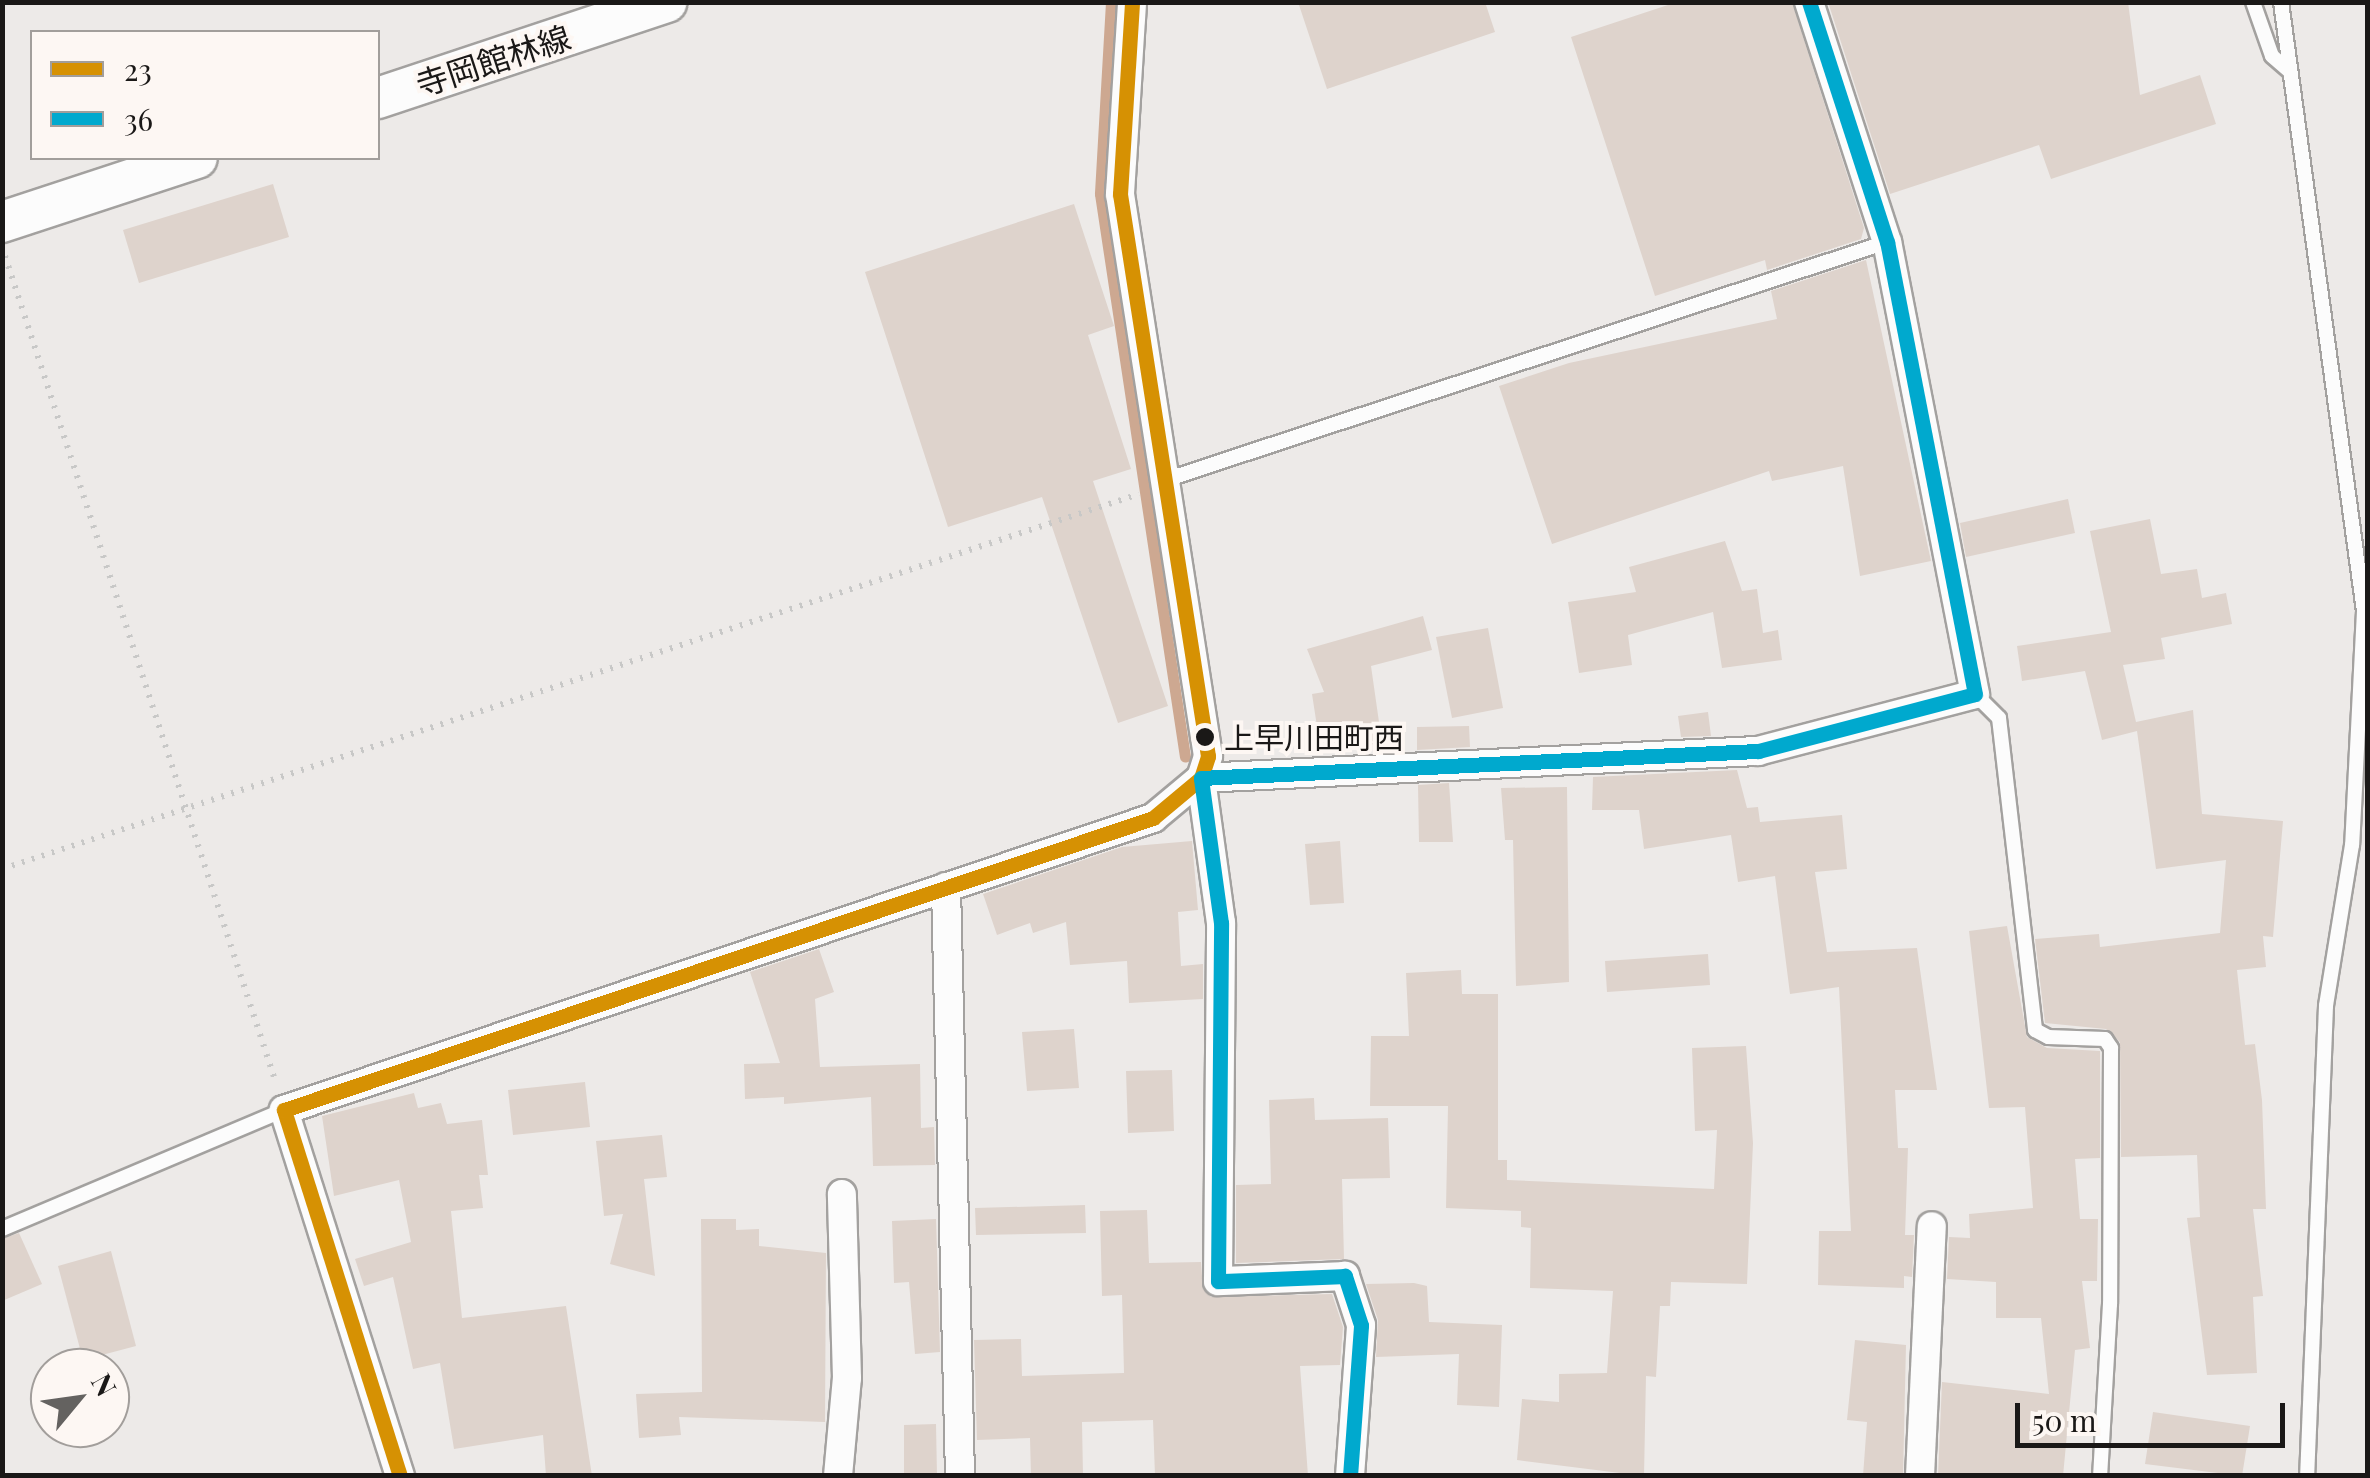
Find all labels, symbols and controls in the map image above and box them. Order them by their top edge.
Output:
street label: 寺岡館林線 [411,17,575,103]
legend [30,30,380,160]
text: 23 [124,49,152,89]
text: 36 [124,99,153,139]
place label: 上早川田町西 [1224,719,1404,755]
marker: 上早川田町西 [1195,727,1215,747]
north arrow [30,1348,130,1448]
text: N [84,1366,126,1402]
scale bar [2020,1383,2290,1445]
text: 50 m [2032,1400,2097,1440]

